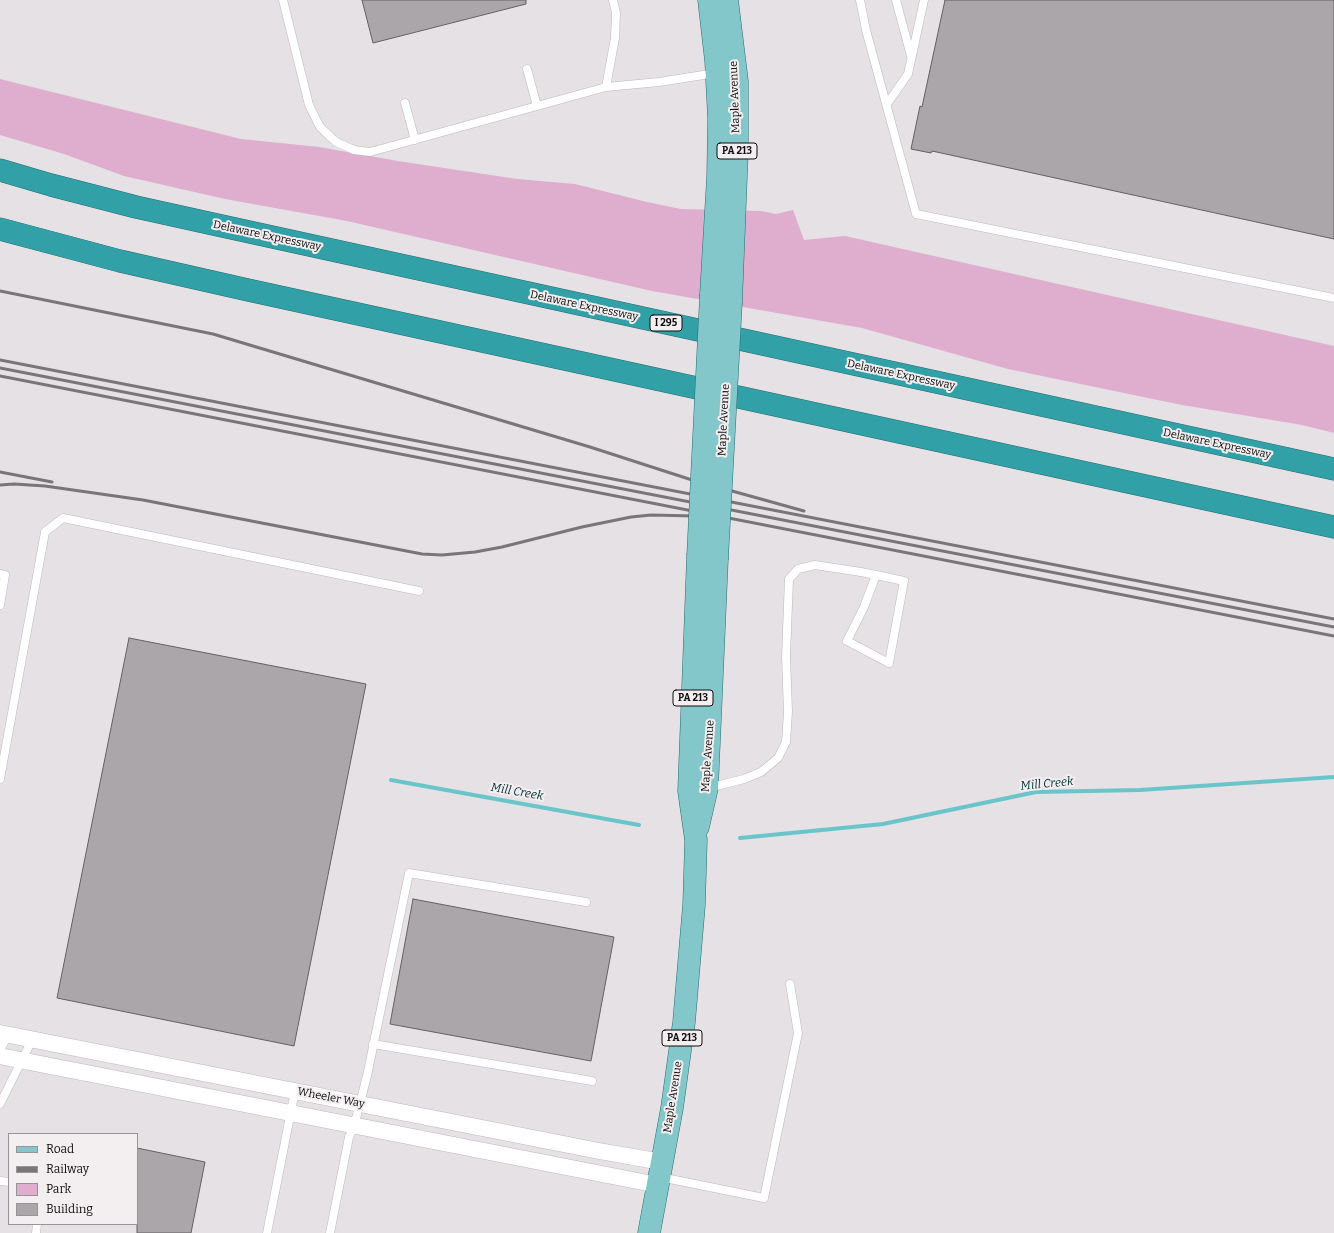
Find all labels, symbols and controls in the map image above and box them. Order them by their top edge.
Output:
street label: Maple Avenue [727,61,743,133]
road number: PA 213 [717,143,757,159]
street label: Delaware Expressway [212,218,322,254]
street label: Delaware Expressway [529,288,639,324]
road number: I 295 [650,315,682,331]
street label: Delaware Expressway [846,357,956,393]
street label: Maple Avenue [716,384,732,456]
street label: Delaware Expressway [1162,426,1272,462]
road number: PA 213 [673,690,713,706]
street label: Maple Avenue [699,720,717,792]
water label: Mill Creek [1020,775,1074,793]
water label: Mill Creek [490,780,544,804]
road number: PA 213 [662,1030,702,1046]
street label: Maple Avenue [661,1060,685,1134]
street label: Wheeler Way [296,1085,366,1111]
legend [8,1133,138,1225]
text: Road [46,1142,74,1156]
text: Railway [46,1162,89,1176]
text: Park [46,1182,71,1196]
text: Building [46,1202,93,1216]

